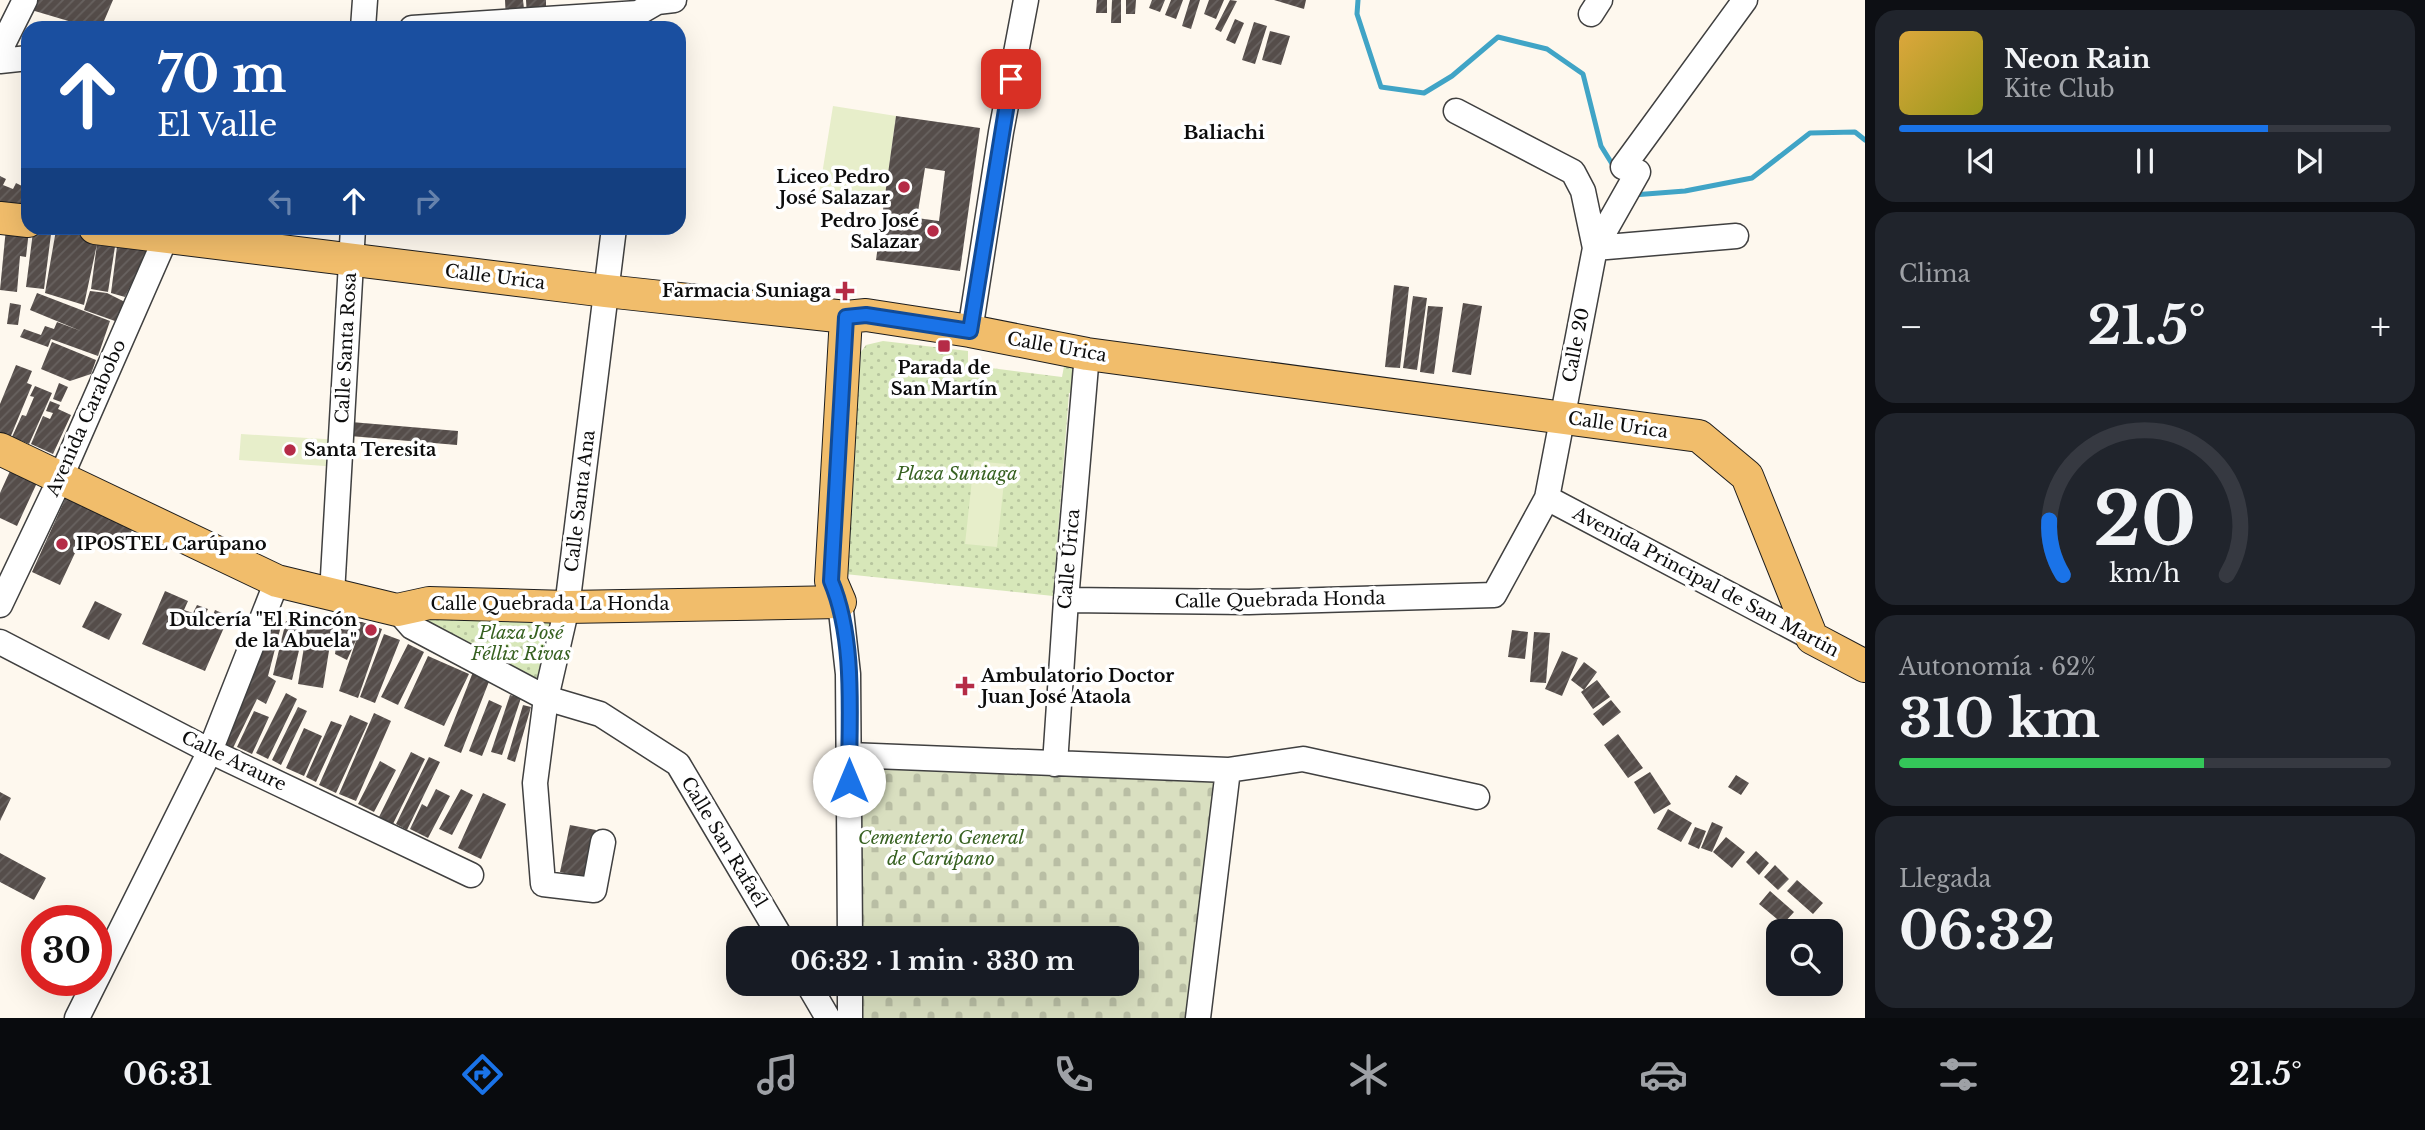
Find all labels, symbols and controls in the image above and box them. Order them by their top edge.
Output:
text: Neon Rain [2004,43,2150,75]
text: 70 m [157,44,287,105]
icon: ahead [42,49,133,140]
pin [981,49,1041,109]
icon: arrive [992,60,1030,98]
text: Kite Club [2004,75,2115,103]
text: El Valle [157,105,277,145]
district label: Baliachi [1183,121,1265,144]
icon: previous [1962,142,2000,180]
icon: pause [2126,142,2164,180]
icon: next [2290,142,2328,180]
place label: Liceo Pedro José Salazar [775,166,890,209]
marker: Liceo Pedro José Salazar [896,179,912,195]
icon: left [262,182,300,220]
icon: ahead [335,182,373,220]
icon: right [408,182,446,220]
place label: Pedro José Salazar [820,210,919,253]
marker: Pedro José Salazar [925,223,941,239]
street label: Calle Urica [444,260,546,294]
text: Clima [1899,260,1970,288]
street label: Calle Santa Rosa [331,272,361,424]
place label: Farmacia Suniaga [662,280,832,302]
marker: Farmacia Suniaga [837,283,853,299]
text: 21.5° [2087,294,2206,358]
text: − [1899,303,1923,350]
text: + [2370,303,2391,350]
street label: Calle 20 [1558,306,1594,384]
street label: Calle Urica [1005,327,1109,367]
street label: Avenida Carabobo [41,336,131,501]
marker: Parada de San Martín [936,338,952,354]
place label: Parada de San Martín [891,357,997,400]
street label: Calle Urica [1567,407,1669,443]
street label: Calle Santa Ana [560,429,600,573]
place label: Santa Teresita [304,439,437,461]
marker: Santa Teresita [282,442,298,458]
park label: Plaza Suniaga [896,463,1017,485]
text: 20 [2094,474,2196,565]
street label: Avenida Principal de San Martin [1568,502,1843,662]
street label: Calle Úrica [1053,508,1084,610]
place label: IPOSTEL Carúpano [76,533,267,555]
marker: IPOSTEL Carúpano [54,536,70,552]
text: km/h [2110,558,2180,589]
street label: Calle Quebrada Honda [1174,587,1386,613]
street label: Calle Quebrada La Honda [431,593,669,615]
place label: Dulcería "El Rincón de la Abuela" [169,609,357,652]
marker: Dulcería "El Rincón de la Abuela" [363,622,379,638]
park label: Plaza José Féllix Rivas [470,622,571,665]
text: Autonomía · 62% [1899,653,2096,681]
place label: Ambulatorio Doctor Juan José Ataola [977,665,1174,708]
marker: Ambulatorio Doctor Juan José Ataola [955,676,975,696]
text: 310 km [1899,687,2100,751]
street label: Calle Araure [178,726,290,796]
position arrow [812,744,886,818]
street label: Calle San Rafaél [676,773,772,911]
park label: Cementerio General de Carúpano [858,827,1024,870]
text: Llegada [1899,865,1991,893]
text: 06:32 [1899,899,2055,963]
speed limit sign: 30 [21,905,112,996]
map controls [1766,919,1843,996]
button: search [1766,919,1843,996]
text: 06:32 · 1 min · 330 m [790,945,1075,977]
icon: directions [458,1050,507,1099]
icon: music [753,1050,802,1099]
icon: phone [1049,1050,1098,1099]
icon: climate [1344,1050,1393,1099]
icon: car [1639,1050,1688,1099]
icon: filters [1934,1050,1983,1099]
text: 06:31 [123,1054,212,1094]
text: 21.5° [2229,1054,2302,1094]

